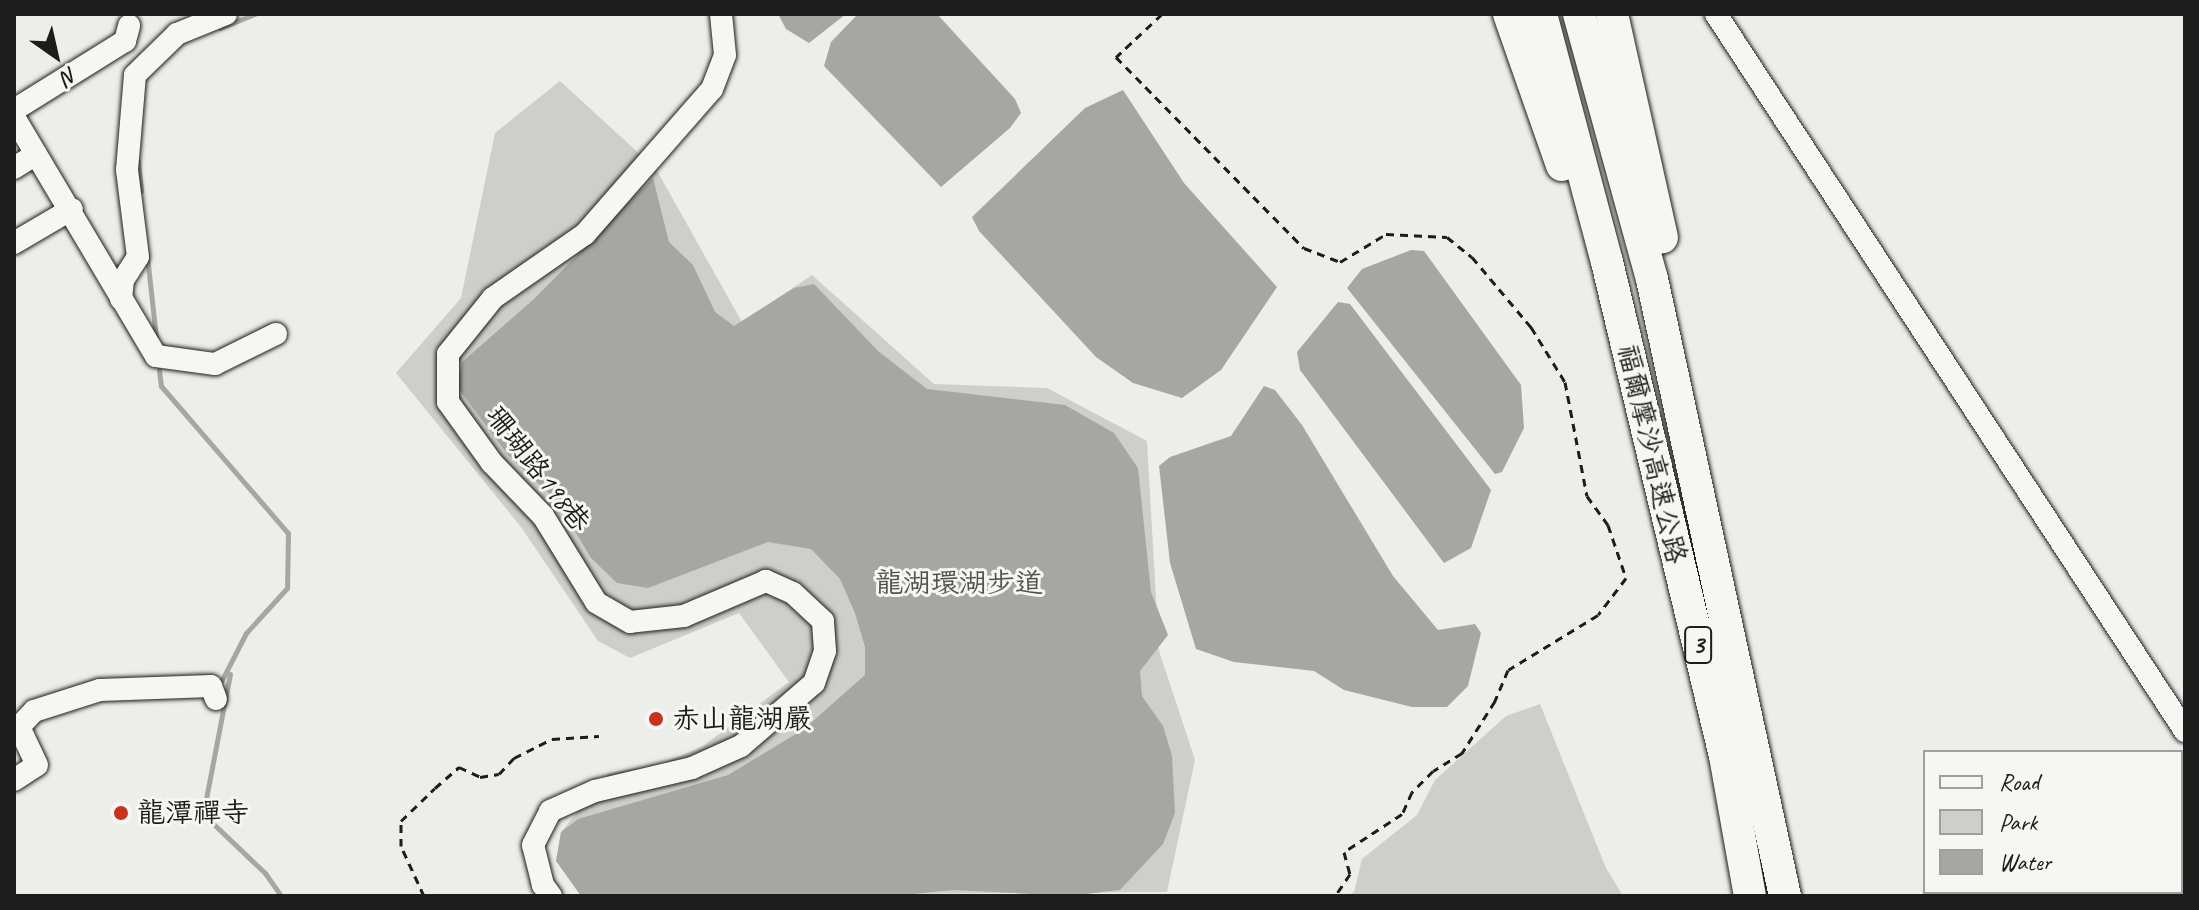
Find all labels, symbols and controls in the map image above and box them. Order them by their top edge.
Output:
north arrow [16,16,96,96]
text: N [56,60,83,91]
street label: 福爾摩沙高速公路 [1610,341,1694,567]
street label: 珊瑚路198巷 [479,400,597,538]
park label: 龍湖環湖步道 [875,566,1043,600]
road number: 3 [1684,623,1712,667]
place label: 赤山龍湖嚴 [672,702,812,736]
marker: 赤山龍湖嚴 [647,710,665,728]
legend [1923,750,2183,894]
text: Road [1999,767,2039,797]
place label: 龍潭禪寺 [137,796,249,830]
marker: 龍潭禪寺 [112,804,130,822]
text: Park [1999,807,2037,837]
text: Water [1999,847,2051,877]

